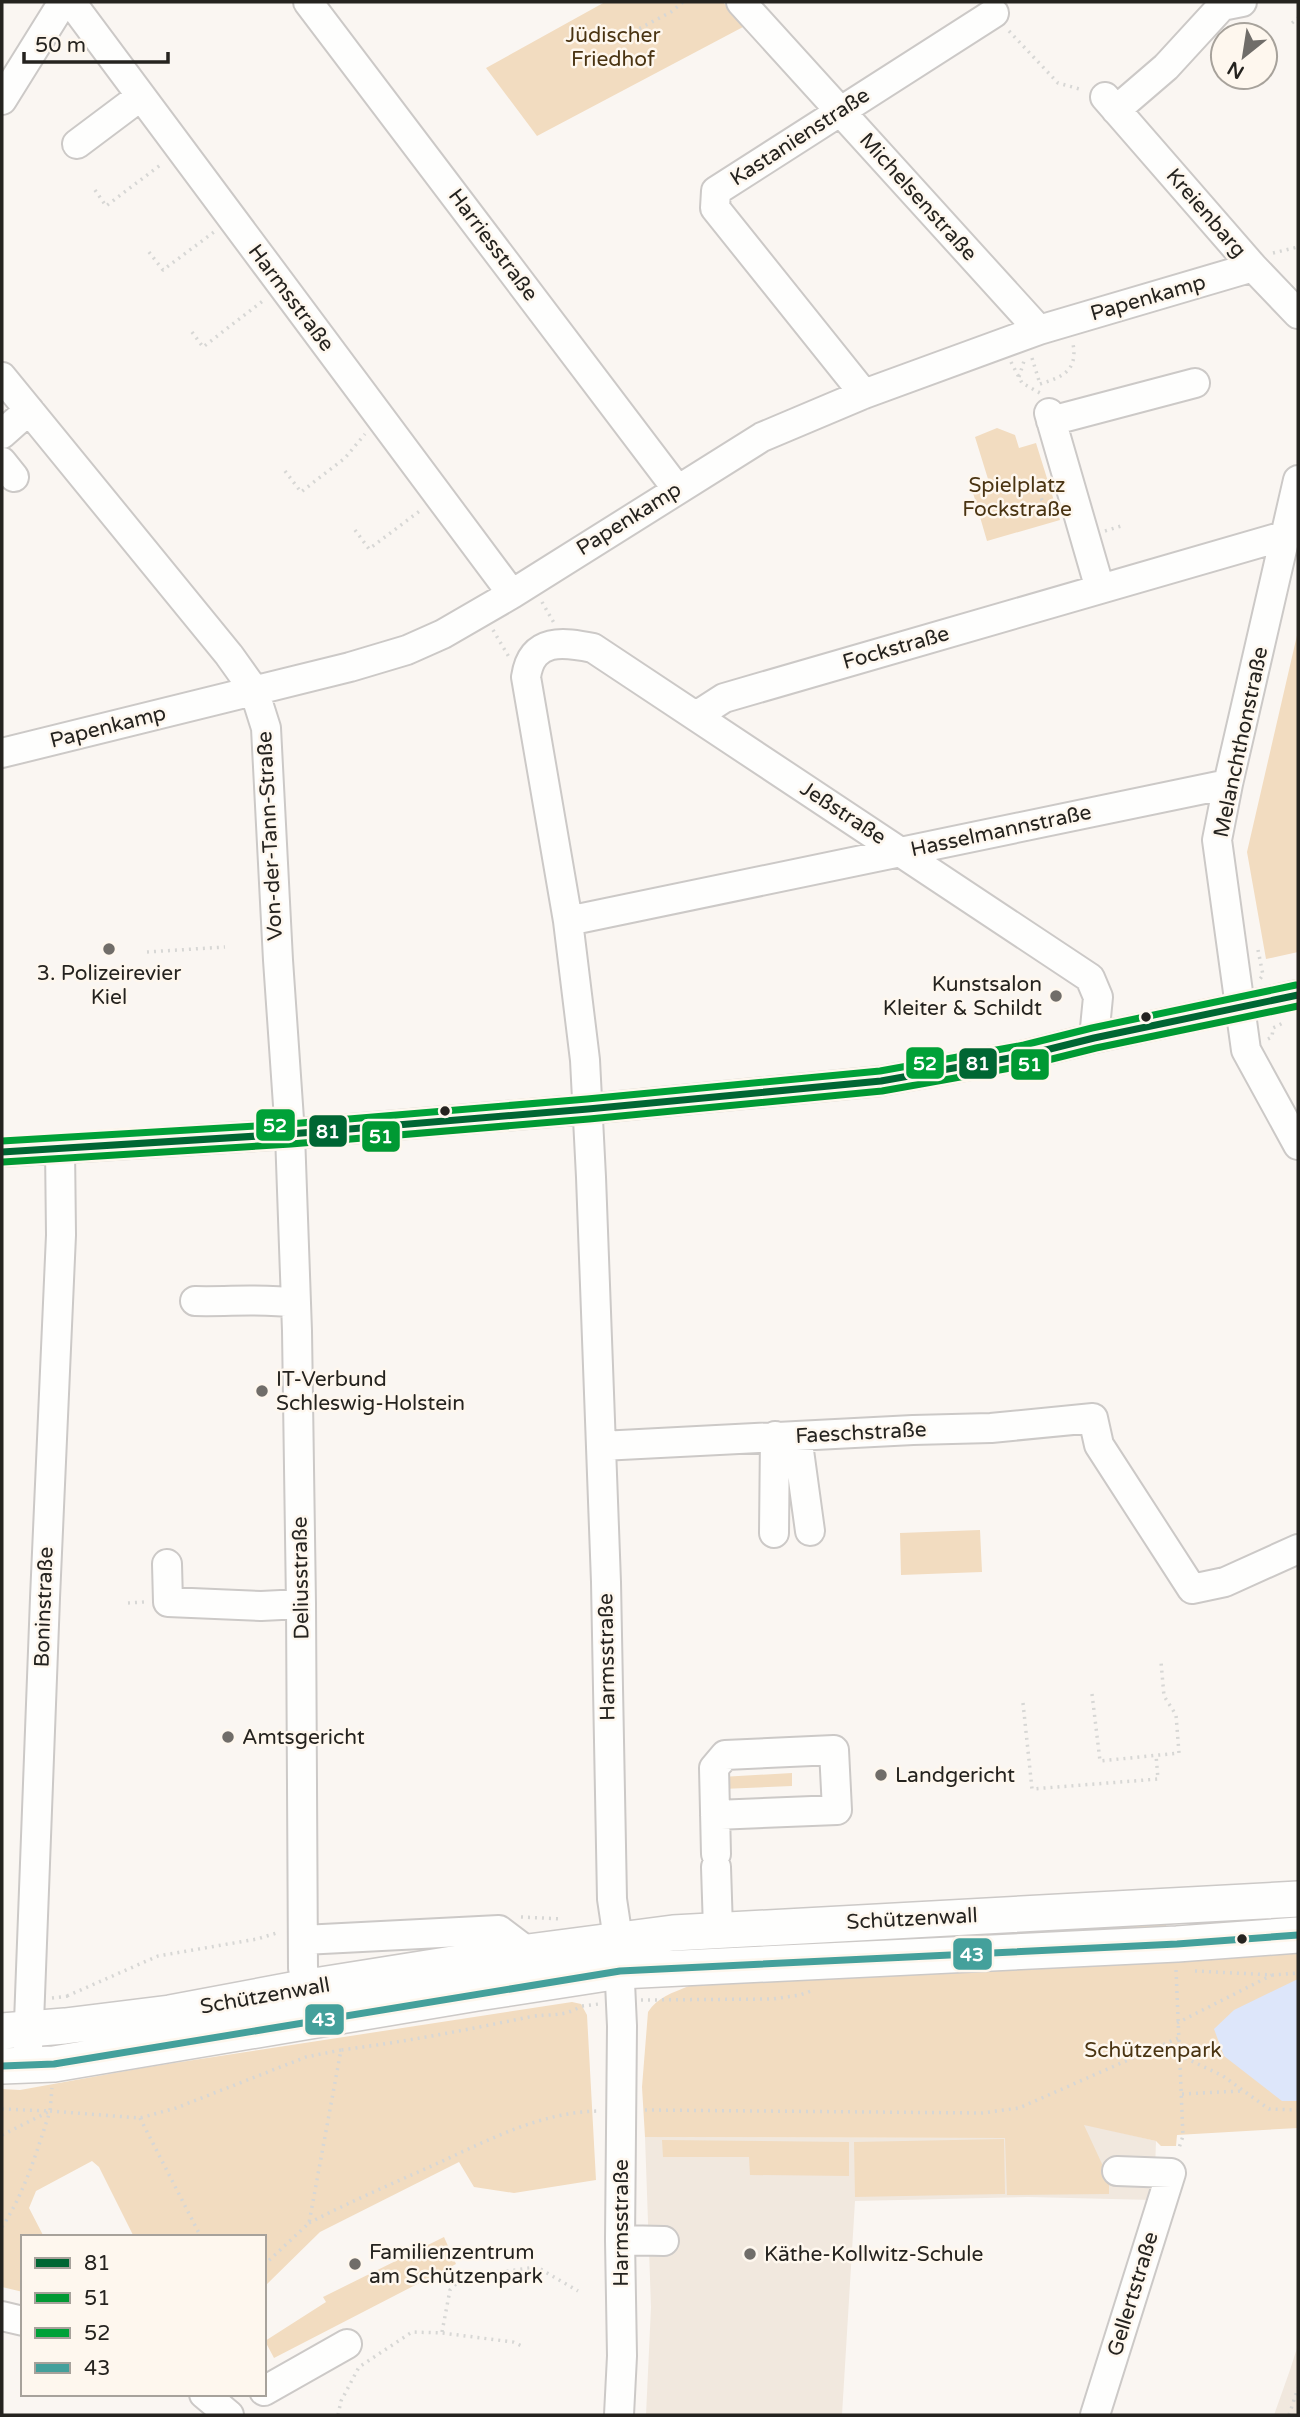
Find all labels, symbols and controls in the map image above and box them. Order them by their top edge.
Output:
scale bar [24,21,168,65]
north arrow [1209,21,1279,91]
park label: Jüdischer Friedhof [565,23,661,72]
text: 50 m [35,33,86,58]
text: N [1224,57,1248,83]
street label: Kastanienstraße [726,83,874,191]
street label: Michelsenstraße [854,128,982,266]
street label: Kreienbarg [1161,163,1251,263]
street label: Harriesstraße [443,184,543,306]
street label: Harmsstraße [243,240,339,357]
street label: Papenkamp [1087,270,1209,326]
park label: Spielplatz Fockstraße [962,473,1072,522]
street label: Papenkamp [572,477,686,561]
street label: Fockstraße [840,621,952,675]
street label: Melanchthonstraße [1209,644,1273,840]
street label: Papenkamp [47,700,169,754]
street label: Von-der-Tann-Straße [252,731,288,941]
street label: Jeßstraße [796,776,891,850]
street label: Hasselmannstraße [908,800,1094,862]
marker: 3. Polizeirevier Kiel [101,941,117,957]
place label: 3. Polizeirevier Kiel [37,961,181,1010]
place label: Kunstsalon Kleiter & Schildt [883,972,1042,1021]
marker: Kunstsalon Kleiter & Schildt [1048,988,1064,1004]
unlabelled marker [1139,1010,1153,1024]
line badge: 52 [905,1046,945,1080]
line badge: 81 [958,1047,998,1080]
line badge: 51 [1010,1048,1050,1081]
text: 52 [913,1053,937,1075]
text: 81 [966,1053,990,1075]
text: 51 [1018,1054,1042,1076]
unlabelled marker [438,1104,452,1118]
line badge: 52 [255,1108,296,1142]
line badge: 81 [308,1114,348,1148]
text: 52 [263,1115,287,1137]
line badge: 51 [361,1120,401,1153]
text: 81 [316,1121,340,1143]
text: 51 [369,1126,393,1148]
place label: IT-Verbund Schleswig-Holstein [276,1367,465,1416]
marker: IT-Verbund Schleswig-Holstein [254,1383,270,1399]
street label: Faeschstraße [795,1417,927,1449]
street label: Deliusstraße [287,1516,315,1640]
street label: Boninstraße [29,1546,59,1668]
street label: Harmsstraße [593,1593,621,1721]
place label: Amtsgericht [242,1725,365,1750]
marker: Amtsgericht [220,1729,236,1745]
place label: Landgericht [895,1763,1015,1788]
marker: Landgericht [873,1767,889,1783]
street label: Schützenwall [846,1903,978,1935]
unlabelled marker [1235,1932,1249,1946]
line badge: 43 [952,1937,993,1971]
text: 43 [960,1944,984,1966]
street label: Schützenwall [198,1972,332,2020]
line badge: 43 [304,2003,345,2036]
text: 43 [312,2009,336,2031]
park label: Schützenpark [1084,2038,1222,2063]
street label: Harmsstraße [609,2159,634,2287]
street label: Gellertstraße [1102,2229,1164,2359]
legend [21,2235,266,2396]
place label: Familienzentrum am Schützenpark [369,2240,543,2289]
place label: Käthe-Kollwitz-Schule [764,2242,984,2267]
marker: Käthe-Kollwitz-Schule [742,2246,758,2262]
text: 81 [84,2251,110,2276]
marker: Familienzentrum am Schützenpark [347,2256,363,2272]
text: 51 [84,2286,110,2311]
text: 52 [84,2321,110,2346]
text: 43 [84,2356,110,2381]

